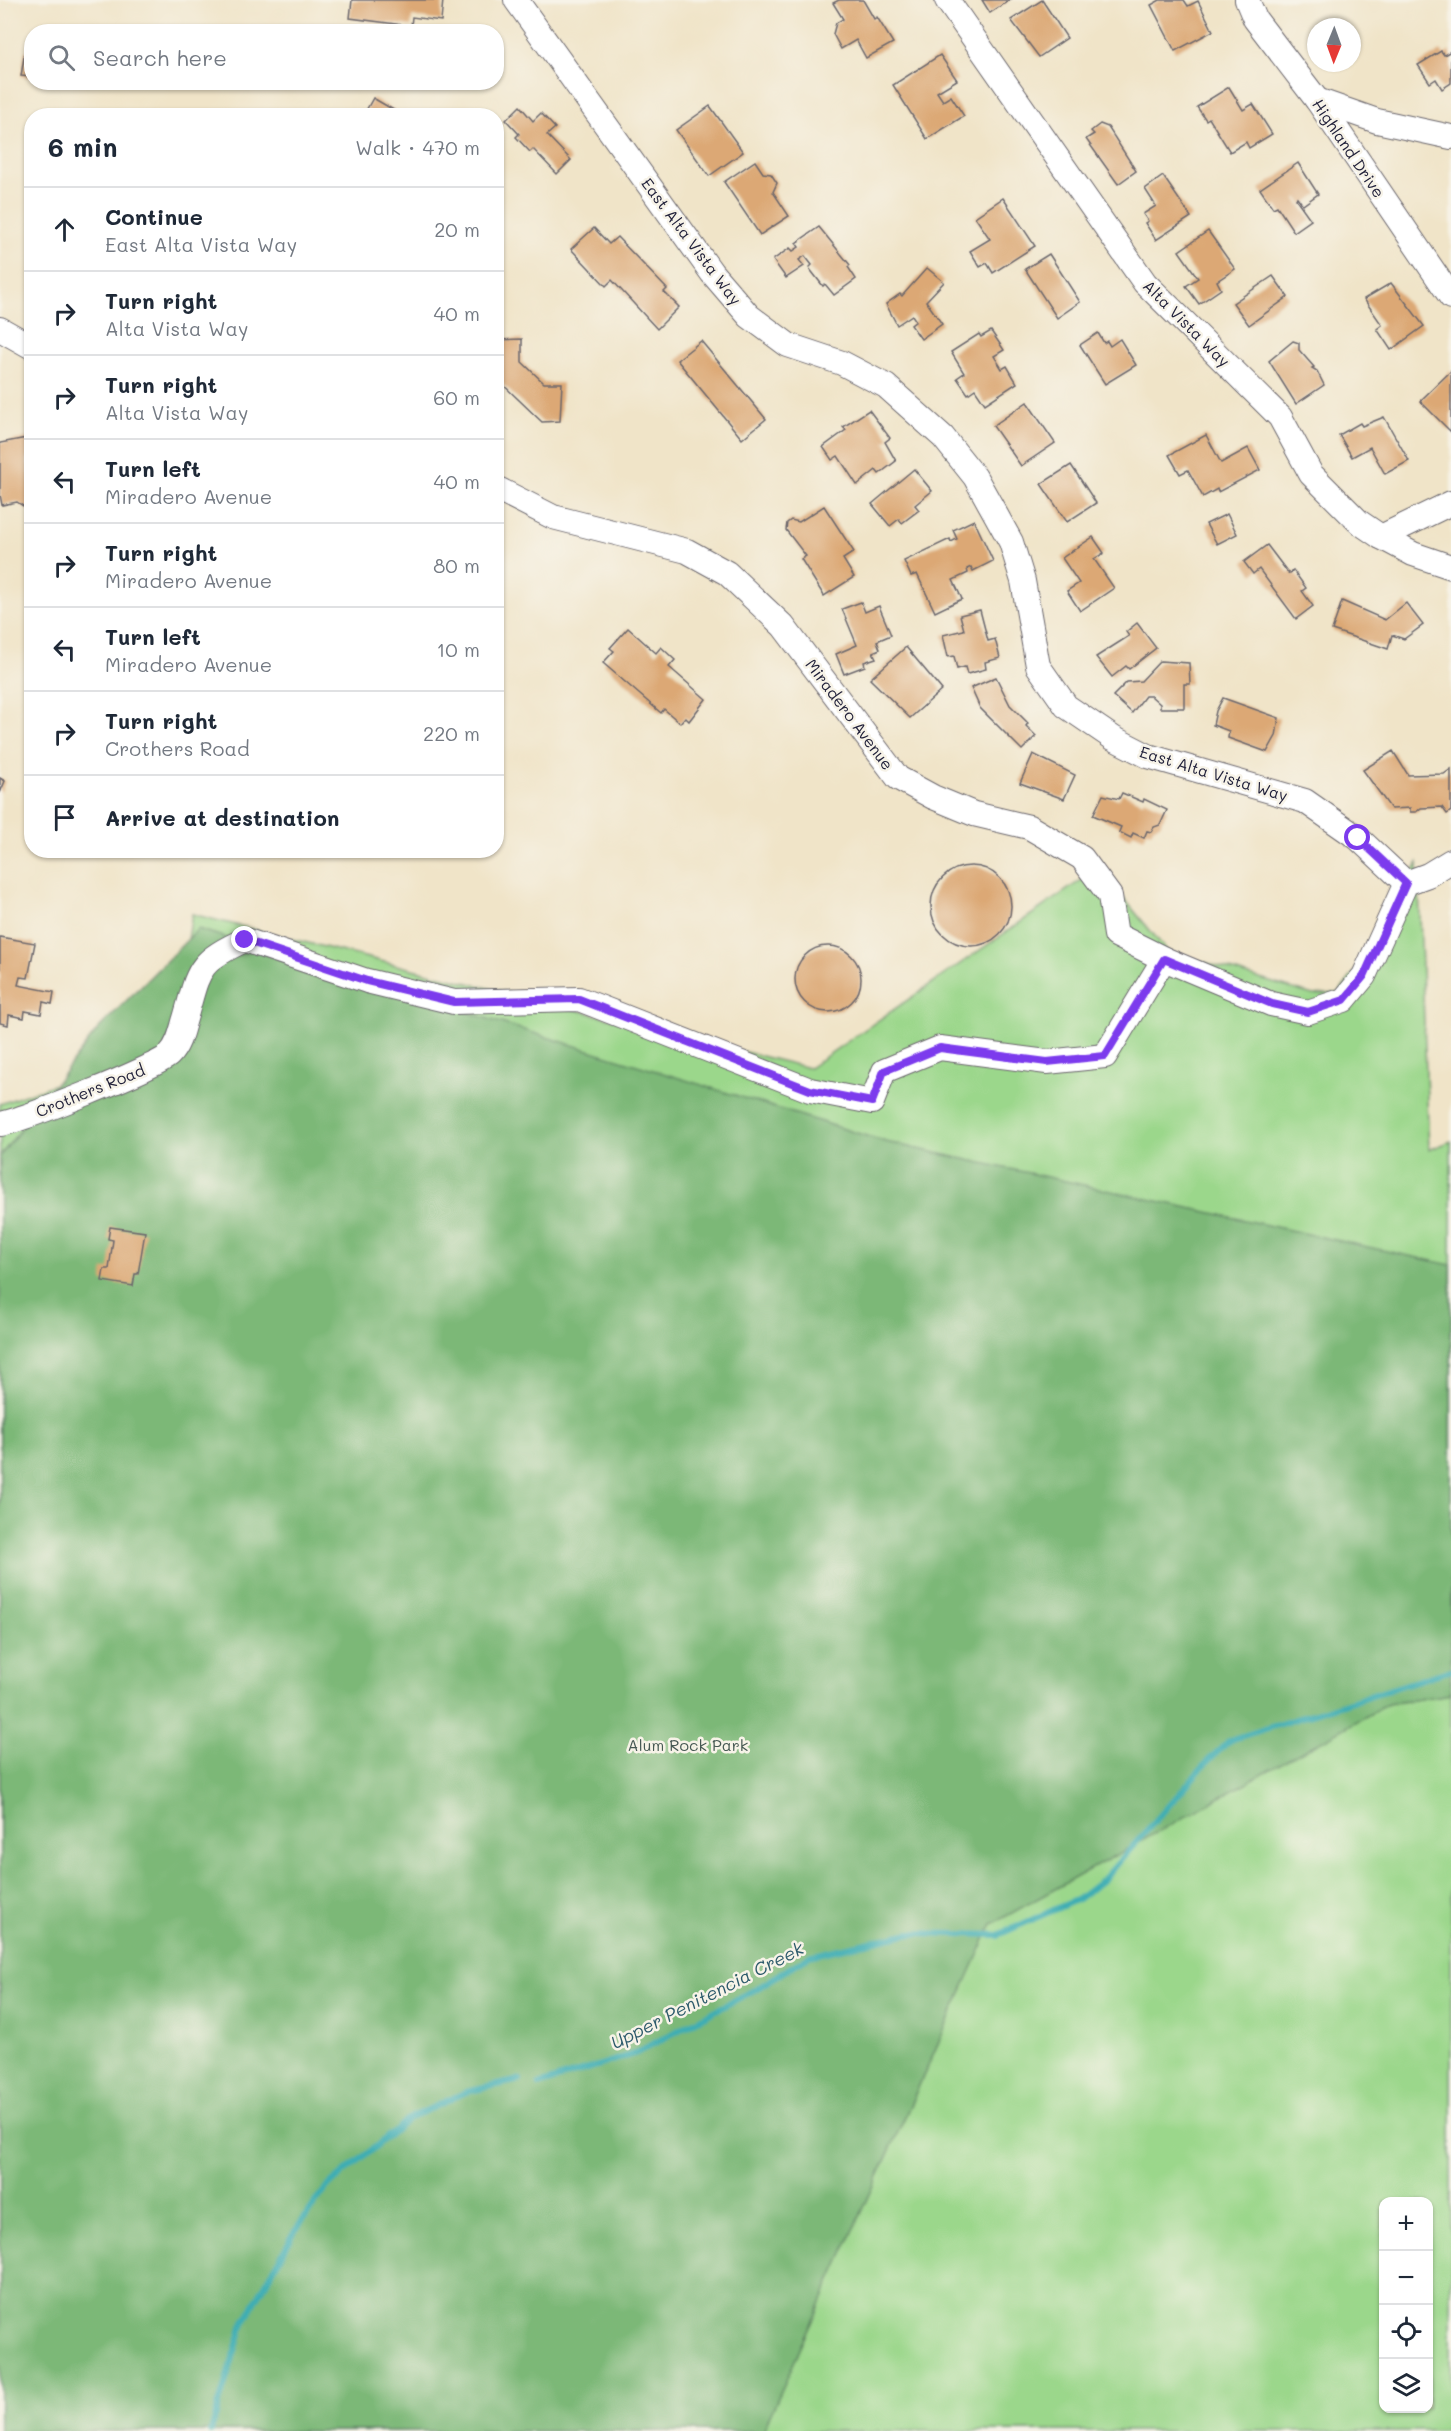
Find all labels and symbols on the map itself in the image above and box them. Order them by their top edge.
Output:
north arrow [1307,18,1361,72]
street label: Highland Drive [1308,94,1390,202]
street label: East Alta Vista Way [637,173,747,309]
street label: Alta Vista Way [1139,275,1235,371]
street label: Miradero Avenue [801,654,899,774]
street label: East Alta Vista Way [1137,740,1291,806]
route start [1344,824,1370,850]
route end [231,926,257,952]
street label: Crothers Road [32,1059,148,1121]
park label: Alum Rock Park [628,1734,748,1755]
water label: Upper Penitencia Creek [606,1936,808,2054]

